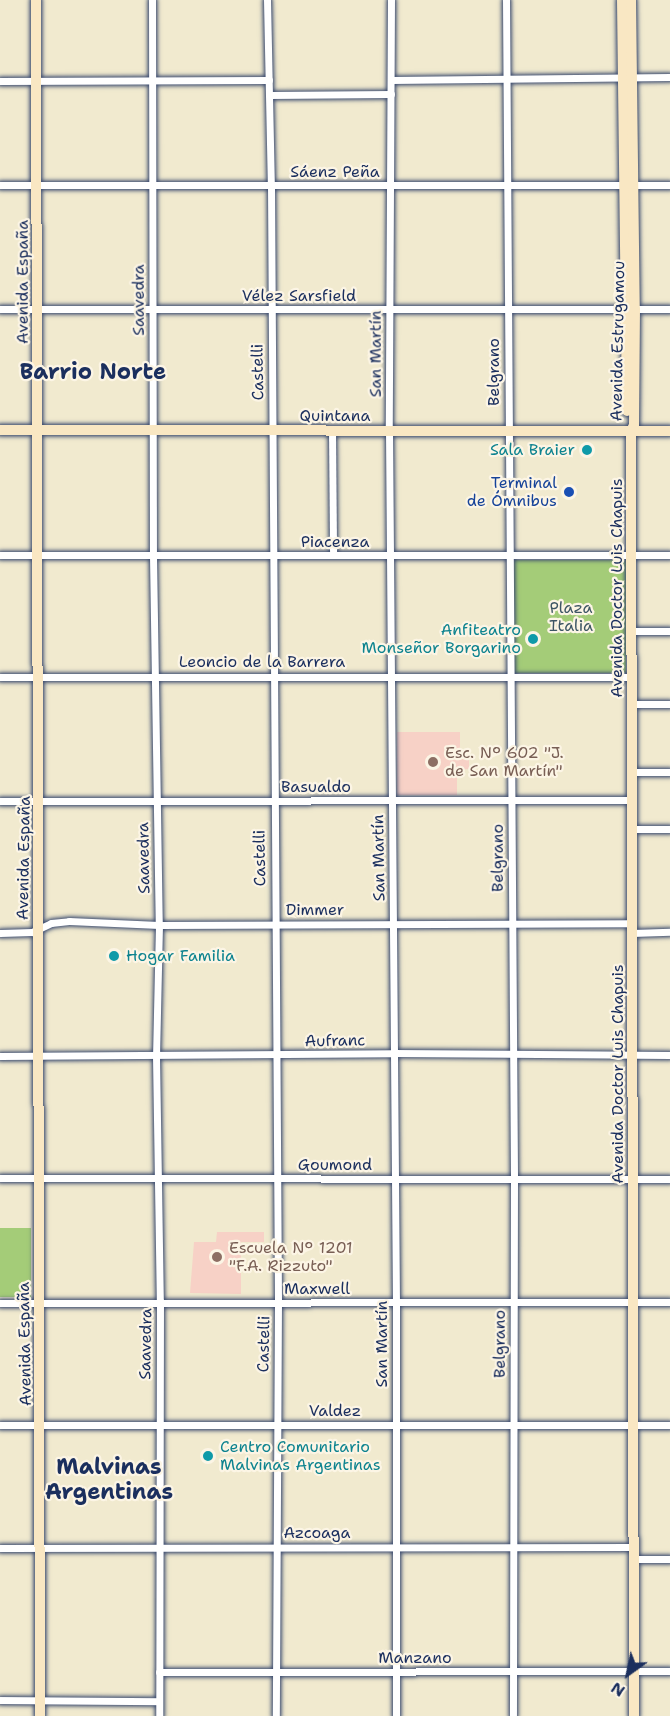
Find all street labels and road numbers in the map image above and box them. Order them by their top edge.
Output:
street label: Sáenz Peña [290,162,380,182]
street label: Avenida España [13,220,33,344]
street label: Avenida Estrugamou [607,260,629,422]
street label: Saavedra [129,264,149,336]
street label: Vélez Sarsfield [242,286,356,306]
street label: San Martín [366,311,386,397]
street label: Belgrano [484,338,504,406]
street label: Castelli [248,344,268,400]
street label: Quintana [300,406,370,426]
street label: Avenida Doctor Luis Chapuis [607,478,627,698]
street label: Piacenza [301,532,369,552]
street label: Leoncio de la Barrera [179,652,345,672]
street label: Basualdo [281,777,351,797]
street label: Avenida España [13,796,35,920]
street label: San Martín [369,814,389,902]
street label: Saavedra [134,822,154,894]
street label: Belgrano [488,824,508,892]
street label: Castelli [250,830,270,886]
street label: Dimmer [286,900,344,920]
street label: Avenida Doctor Luis Chapuis [608,964,628,1184]
street label: Aufranc [304,1031,366,1051]
street label: Goumond [298,1155,372,1175]
street label: Maxwell [284,1279,350,1299]
street label: Avenida España [14,1282,36,1406]
street label: San Martín [372,1301,392,1387]
street label: Saavedra [136,1308,156,1380]
street label: Belgrano [490,1310,510,1378]
street label: Castelli [254,1316,274,1372]
street label: Valdez [309,1401,361,1421]
street label: Azcoaga [283,1523,351,1543]
street label: Manzano [378,1648,452,1668]

